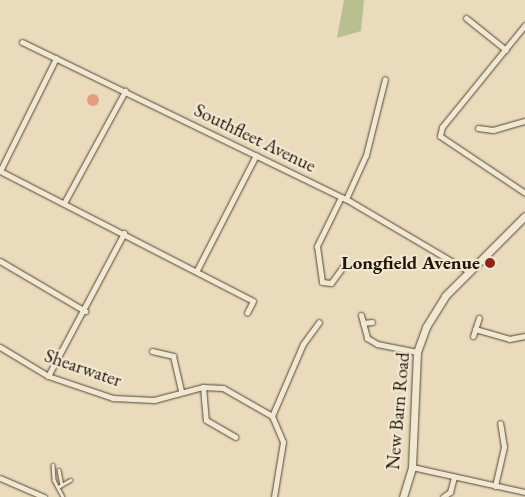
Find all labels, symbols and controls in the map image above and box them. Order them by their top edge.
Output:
street label: Southfleet Avenue [190,99,320,177]
place label: Longfield Avenue [341,252,480,274]
marker: Longfield Avenue [484,257,496,269]
street label: Shearwater [41,344,125,392]
street label: New Barn Road [382,351,414,471]

